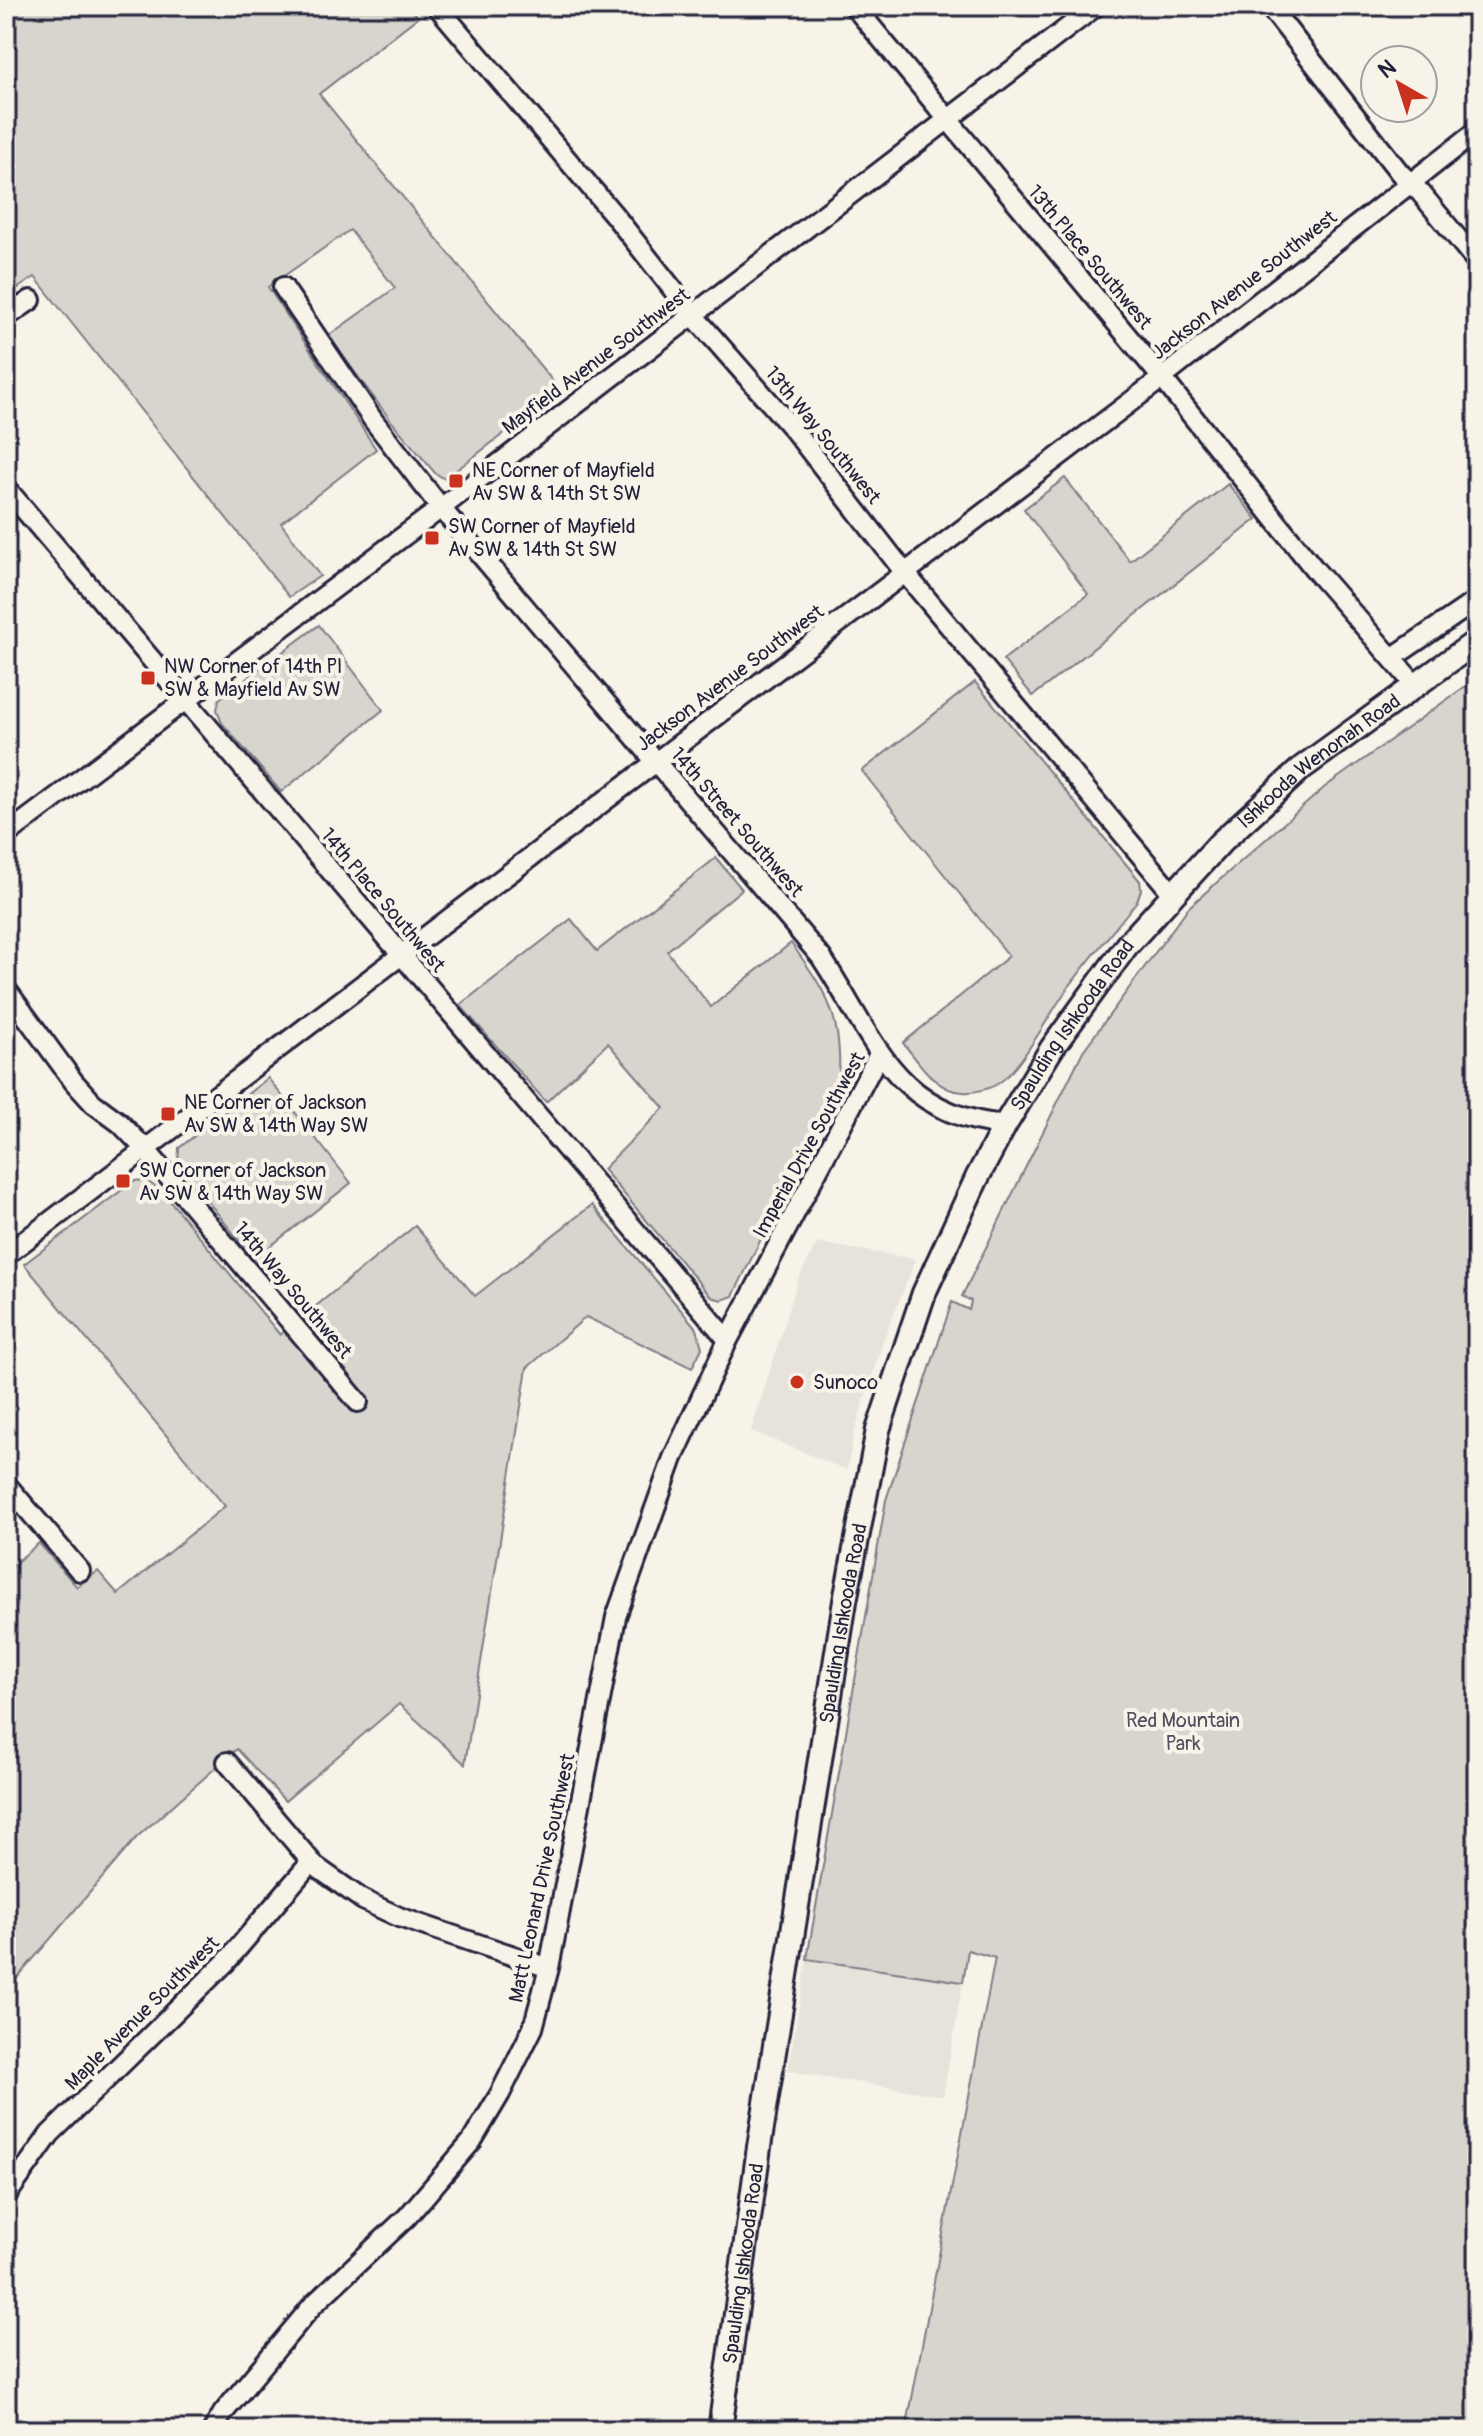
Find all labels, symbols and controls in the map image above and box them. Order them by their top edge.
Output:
north arrow [1359,44,1439,124]
text: N [1372,54,1402,85]
street label: 13th Place Southwest [1022,180,1158,335]
street label: Jackson Avenue Southwest [1146,204,1343,365]
street label: Mayfield Avenue Southwest [497,282,696,440]
street label: 13th Way Southwest [760,361,887,510]
place label: NE Corner of Mayfield Av SW & 14th St SW [472,458,655,506]
marker: NE Corner of Mayfield Av SW & 14th St SW [447,472,465,490]
place label: SW Corner of Mayfield Av SW & 14th St SW [448,514,636,562]
marker: SW Corner of Mayfield Av SW & 14th St SW [423,529,441,547]
street label: Jackson Avenue Southwest [631,599,830,757]
place label: NW Corner of 14th Pl SW & Mayfield Av SW [164,654,342,702]
marker: NW Corner of 14th Pl SW & Mayfield Av SW [139,669,157,687]
street label: Ishkooda Wenonah Road [1232,688,1405,833]
street label: 14th Street Southwest [665,742,809,903]
street label: 14th Place Southwest [315,823,451,978]
street label: Spaulding Ishkooda Road [1004,934,1139,1115]
street label: Imperial Drive Southwest [747,1047,871,1243]
place label: NE Corner of Jackson Av SW & 14th Way SW [184,1090,368,1138]
marker: NE Corner of Jackson Av SW & 14th Way SW [159,1105,177,1123]
place label: SW Corner of Jackson Av SW & 14th Way SW [139,1158,326,1206]
marker: SW Corner of Jackson Av SW & 14th Way SW [114,1172,132,1190]
street label: 14th Way Southwest [229,1217,358,1364]
place label: Sunoco [813,1370,878,1395]
marker: Sunoco [788,1373,806,1391]
street label: Spaulding Ishkooda Road [813,1521,872,1725]
park label: Red Mountain Park [1126,1708,1240,1756]
street label: Matt Leonard Drive Southwest [503,1750,581,2005]
street label: Maple Avenue Southwest [60,1930,225,2095]
street label: Spaulding Ishkooda Road [717,2162,769,2366]

